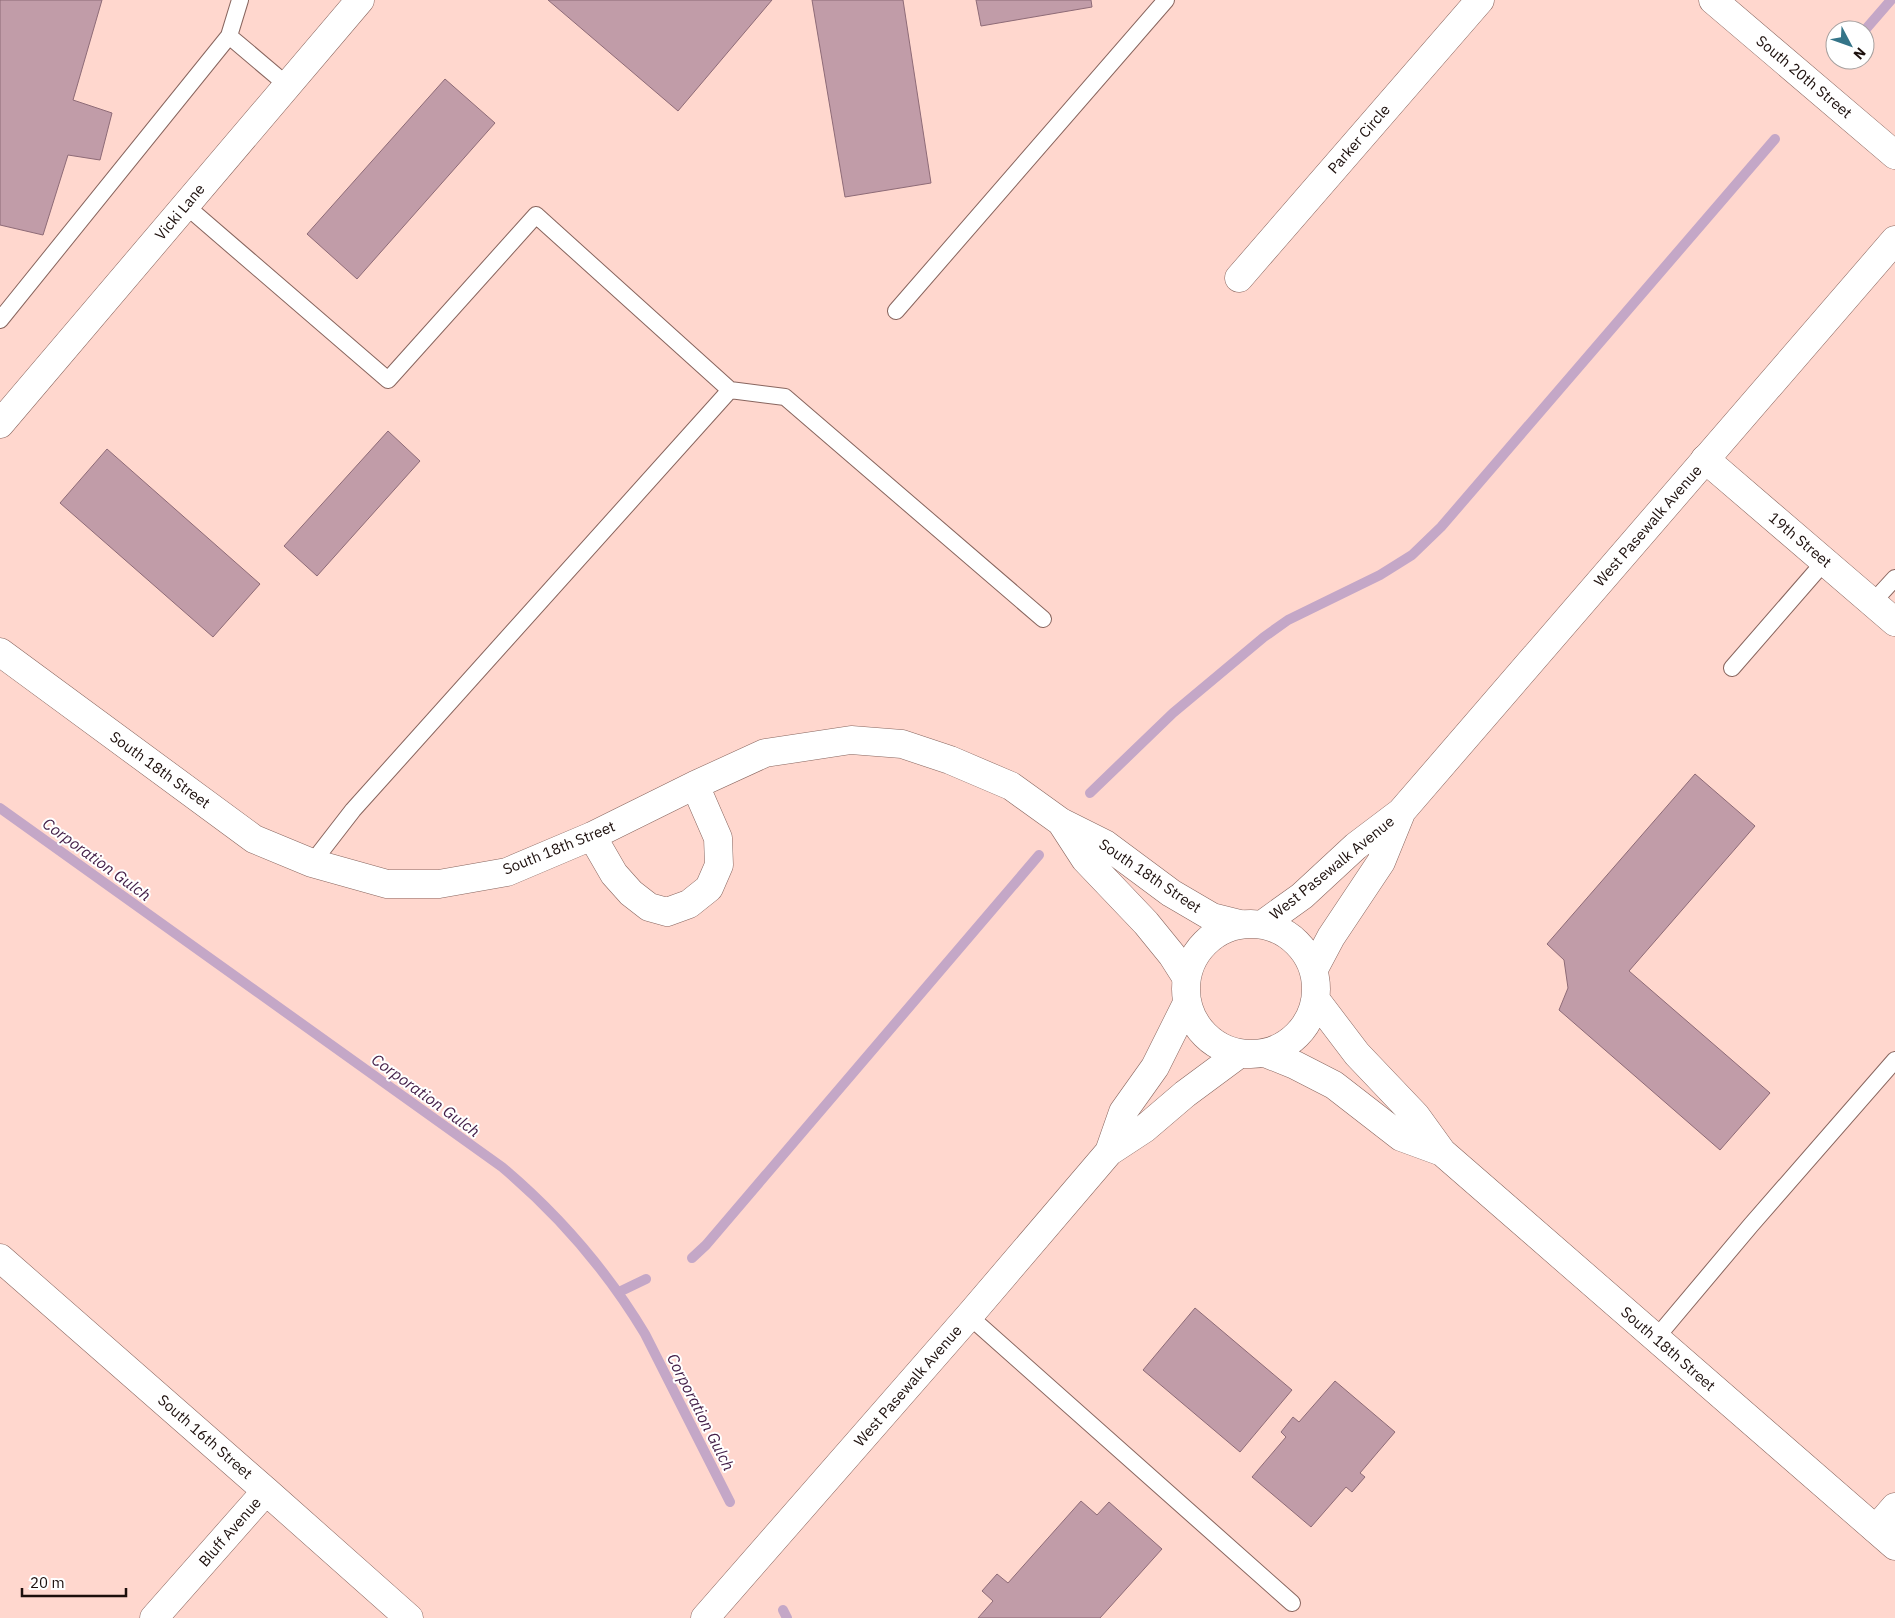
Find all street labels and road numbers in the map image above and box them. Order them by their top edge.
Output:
street label: South 20th Street [1752,31,1856,122]
street label: Parker Circle [1323,100,1394,177]
street label: Vicki Lane [151,180,209,244]
street label: West Pasewalk Avenue [1590,461,1706,590]
street label: 19th Street [1765,508,1836,571]
street label: South 18th Street [106,727,214,812]
street label: West Pasewalk Avenue [1266,812,1398,924]
street label: South 18th Street [500,816,618,879]
street label: South 18th Street [1095,834,1205,917]
street label: South 18th Street [1617,1302,1720,1395]
street label: West Pasewalk Avenue [850,1321,966,1450]
street label: South 16th Street [154,1390,257,1483]
street label: Bluff Avenue [194,1493,265,1570]

